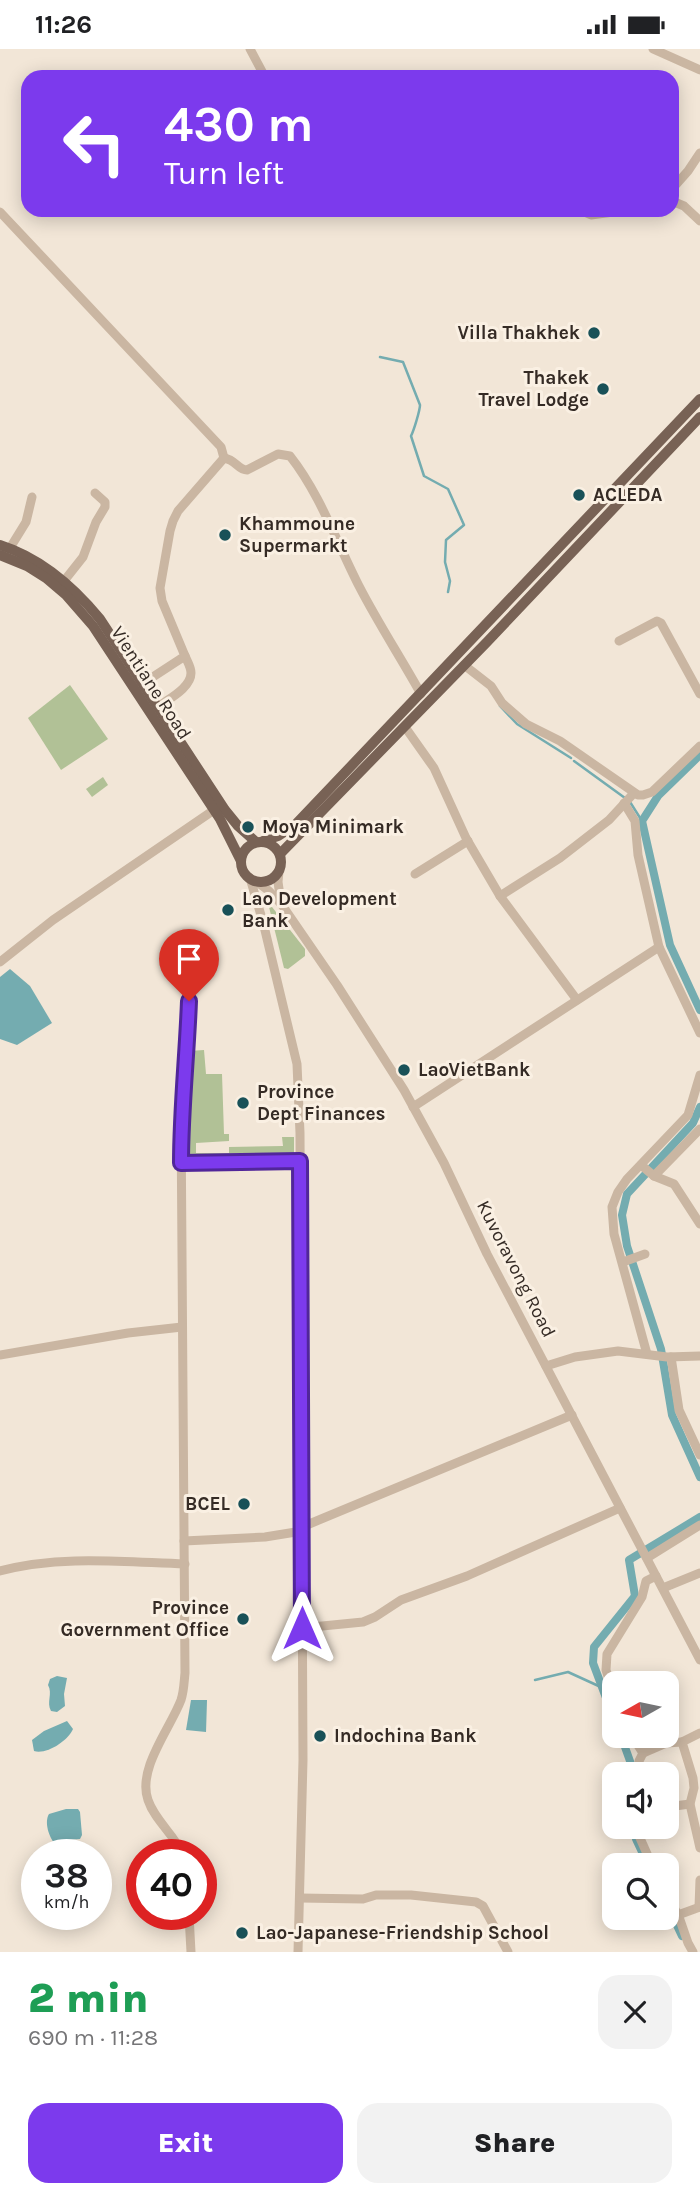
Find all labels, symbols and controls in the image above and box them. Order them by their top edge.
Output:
text: 11:26 [35,9,92,40]
text: 430 m [164,96,314,153]
icon: left [49,98,140,189]
text: Turn left [164,155,284,192]
place label: Villa Thakhek [457,322,580,344]
marker: Villa Thakhek [586,325,602,341]
place label: Thakek Travel Lodge [478,367,589,411]
marker: Thakek Travel Lodge [595,381,611,397]
place label: ACLEDA [593,484,662,506]
marker: ACLEDA [571,487,587,503]
place label: Khammoune Supermarkt [239,513,355,557]
marker: Khammoune Supermarkt [217,527,233,543]
street label: Vientiane Road [106,622,196,744]
place label: Moya Minimark [262,816,404,838]
marker: Moya Minimark [240,819,256,835]
place label: Lao Development Bank [242,888,397,932]
marker: Lao Development Bank [220,902,236,918]
pin [159,929,219,1001]
icon: arrive [170,940,208,978]
place label: LaoVietBank [418,1059,530,1081]
marker: LaoVietBank [396,1062,412,1078]
place label: Province Dept Finances [257,1081,386,1125]
marker: Province Dept Finances [235,1095,251,1111]
street label: Kuvoravong Road [472,1197,560,1341]
place label: BCEL [185,1493,231,1515]
marker: BCEL [236,1496,252,1512]
position arrow [265,1591,339,1665]
place label: Province Government Office [61,1597,229,1641]
marker: Province Government Office [235,1611,251,1627]
north arrow [602,1671,679,1748]
map controls [602,1671,679,1930]
place label: Indochina Bank [334,1725,476,1747]
marker: Indochina Bank [312,1728,328,1744]
button: sound [602,1762,679,1839]
speed limit sign: 40 [126,1839,217,1930]
button: search [602,1853,679,1930]
text: 38 [44,1855,89,1896]
text: km/h [44,1891,89,1913]
place label: Lao-Japanese-Friendship School [256,1922,549,1944]
marker: Lao-Japanese-Friendship School [234,1925,250,1941]
text: 2 min [28,1973,148,2023]
button: close [598,1975,672,2049]
text: 690 m · 11:28 [28,2024,158,2051]
button: Exit [28,2103,343,2183]
button: Share [357,2103,672,2183]

